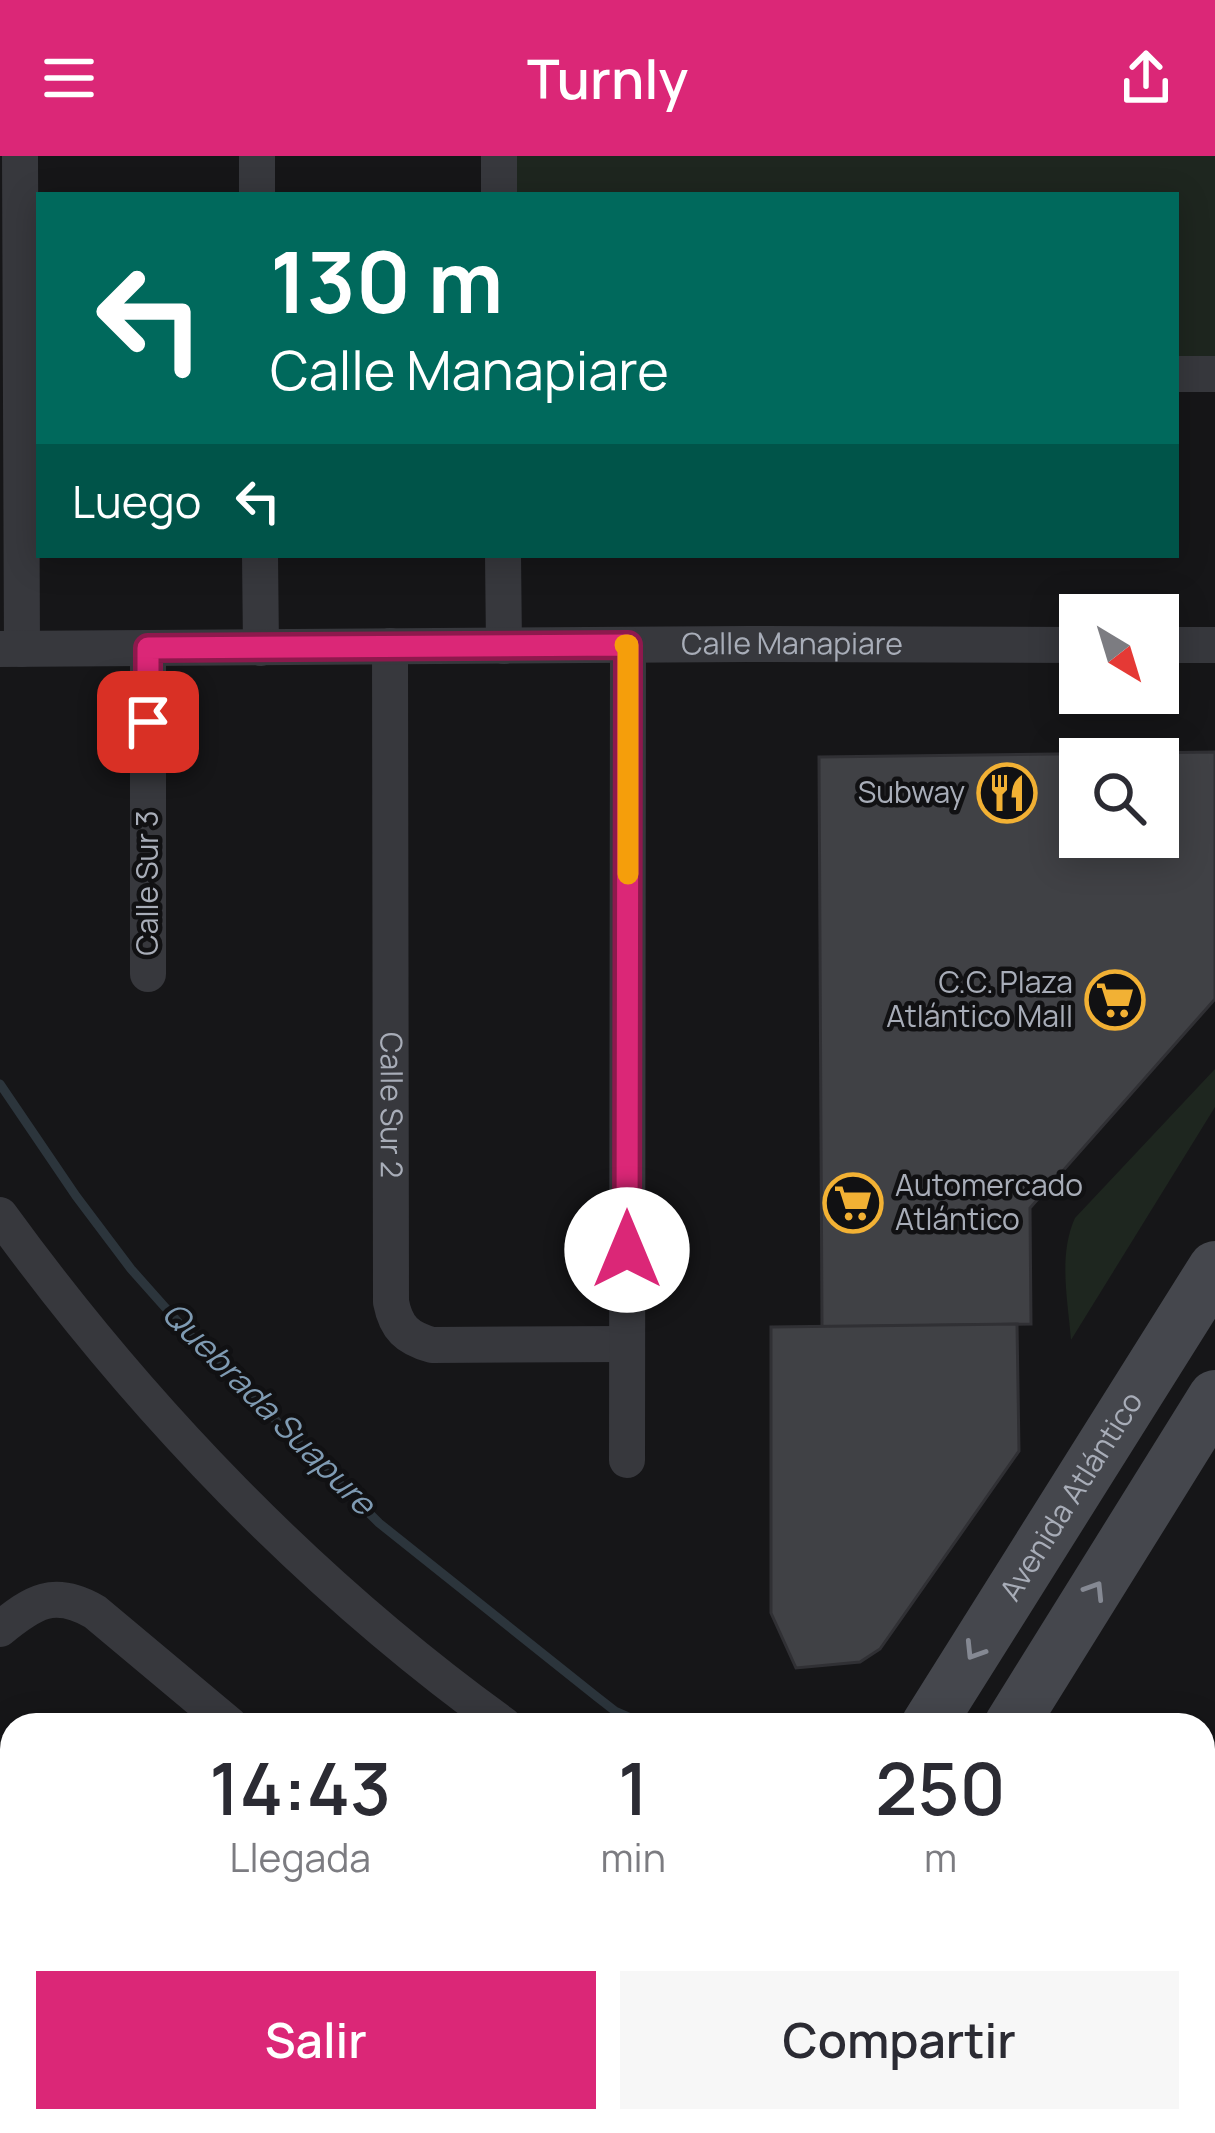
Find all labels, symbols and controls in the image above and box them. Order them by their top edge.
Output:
text: Turnly [527,41,688,115]
icon: menu [36,45,102,111]
icon: share [1113,45,1179,111]
text: 130 m [270,223,503,338]
icon: left [72,240,228,396]
text: Calle Manapiare [270,332,669,406]
icon: left [225,468,291,534]
text: Luego [72,470,201,532]
north arrow [1059,594,1179,714]
map controls [1059,594,1179,858]
street label: Calle Manapiare [681,622,903,663]
pin [97,671,199,773]
icon: arrive [115,689,181,755]
button: search [1059,738,1179,858]
restaurant icon: Subway [976,762,1038,824]
place label: Subway [858,771,965,812]
street label: Calle Sur 3 [126,810,167,956]
place label: C.C. Plaza Atlántico Mall [886,961,1073,1036]
supermarket icon: C.C. Plaza Atlántico Mall [1084,969,1146,1031]
street label: Calle Sur 2 [372,1032,413,1178]
place label: Automercado Atlántico [895,1164,1083,1239]
supermarket icon: Automercado Atlántico [822,1172,884,1234]
position arrow [564,1187,690,1313]
water label: Quebrada Suapure [153,1291,387,1525]
street label: Avenida Atlántico [989,1383,1151,1608]
one-way arrow [1080,1581,1103,1603]
one-way arrow [967,1638,989,1660]
text: 14:43 [209,1738,391,1837]
text: 1 [618,1738,648,1837]
text: 250 [875,1738,1006,1837]
text: Llegada [230,1830,371,1884]
text: min [601,1830,666,1884]
text: m [924,1830,957,1884]
button: Salir [36,1971,596,2109]
button: Compartir [620,1971,1179,2109]

